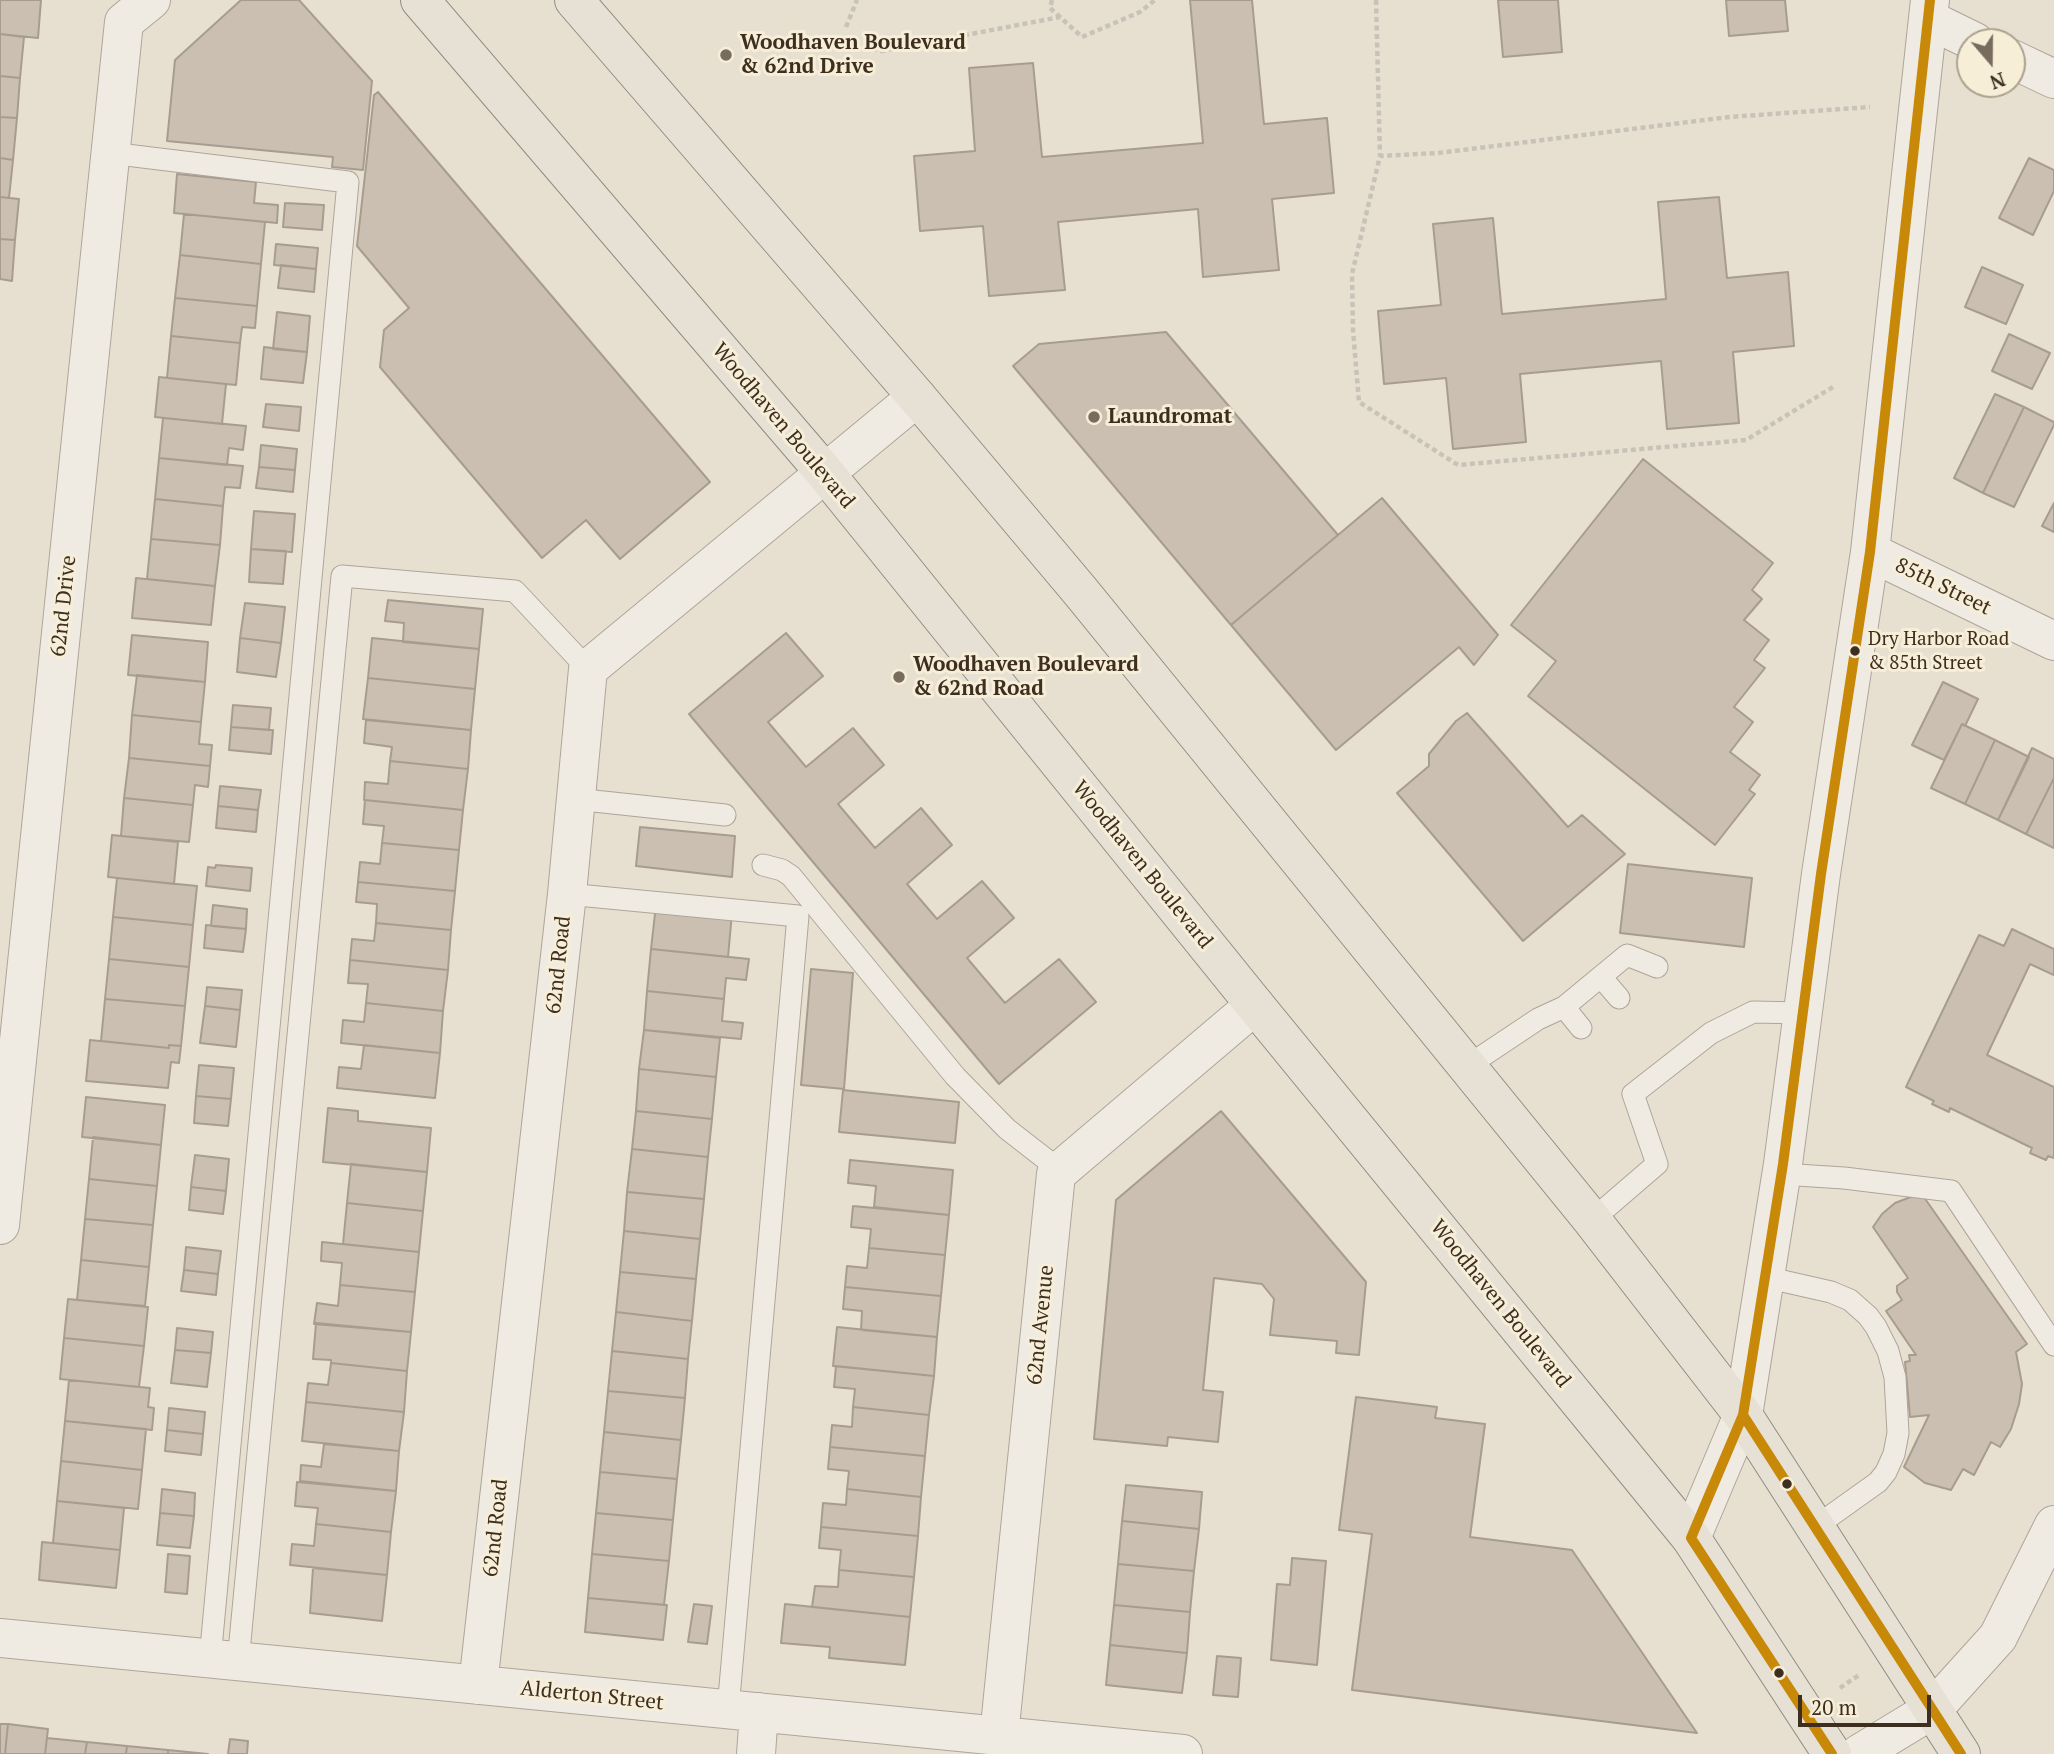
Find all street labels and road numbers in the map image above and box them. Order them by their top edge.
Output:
street label: Woodhaven Boulevard [706,338,860,514]
street label: 85th Street [1891,553,1995,621]
street label: 62nd Drive [46,554,82,658]
street label: Woodhaven Boulevard [1067,776,1217,954]
street label: 62nd Road [541,915,577,1015]
street label: Woodhaven Boulevard [1425,1215,1575,1393]
street label: 62nd Avenue [1022,1264,1060,1386]
street label: 62nd Road [478,1478,514,1578]
street label: Alderton Street [519,1676,665,1716]

